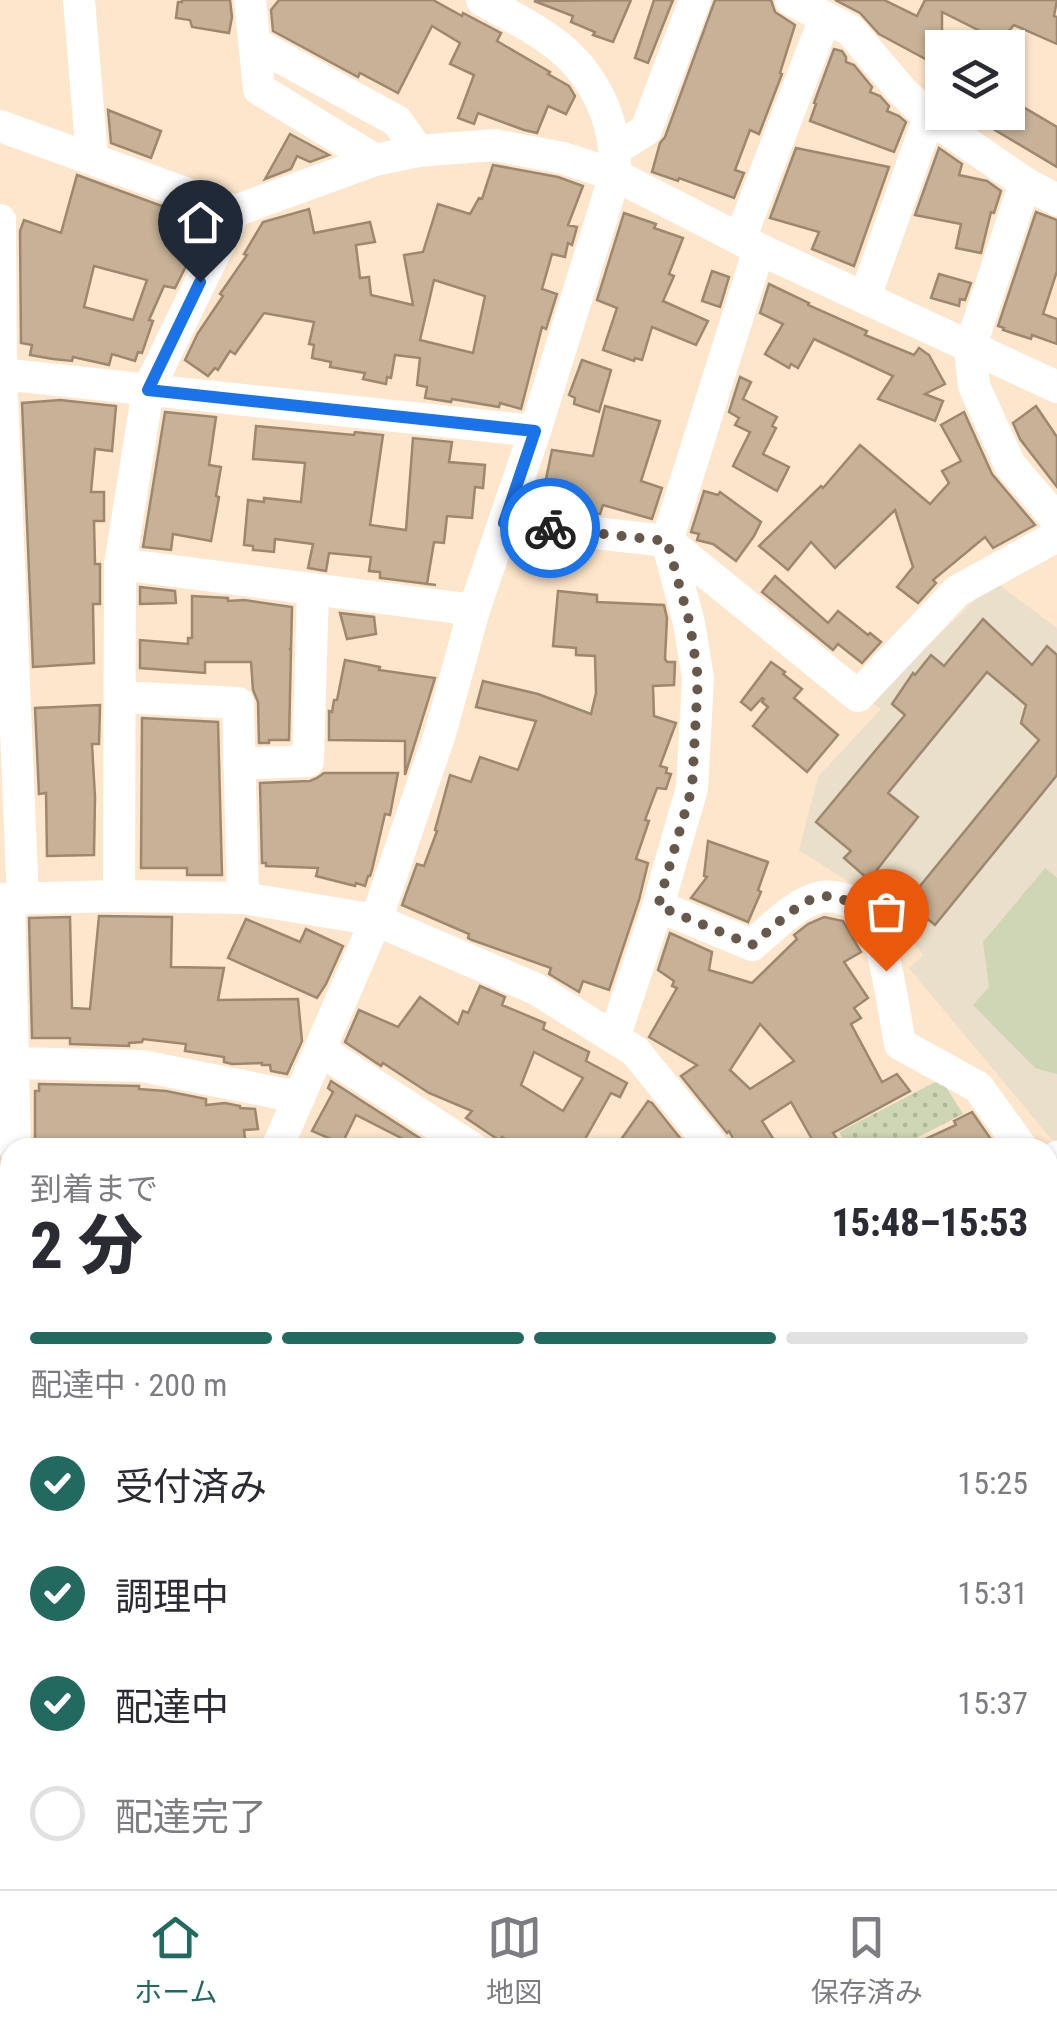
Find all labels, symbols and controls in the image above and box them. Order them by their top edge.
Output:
map controls [925,30,1025,130]
button: layers [925,30,1025,130]
pin [158,180,243,283]
icon: home [173,195,228,250]
courier [500,478,600,578]
icon: bike [523,501,578,556]
pin [844,869,929,972]
icon: bag [859,884,914,939]
text: 到着まで [30,1170,158,1208]
text: 15:48–15:53 [831,1201,1028,1245]
text: 2 分 [30,1208,143,1284]
text: 配達中 · 200 m [30,1366,227,1404]
icon: check [30,1456,85,1511]
text: 15:25 [957,1464,1028,1502]
text: 受付済み [115,1465,267,1509]
icon: check [30,1566,85,1621]
text: 15:31 [957,1574,1028,1612]
text: 調理中 [115,1575,229,1619]
icon: check [30,1676,85,1731]
text: 15:37 [957,1684,1028,1722]
text: 配達中 [115,1685,229,1729]
text: 配達完了 [115,1795,267,1839]
tab: ホーム [134,1910,217,2010]
tab: 地図 [486,1910,542,2010]
tab: 保存済み [811,1910,923,2010]

